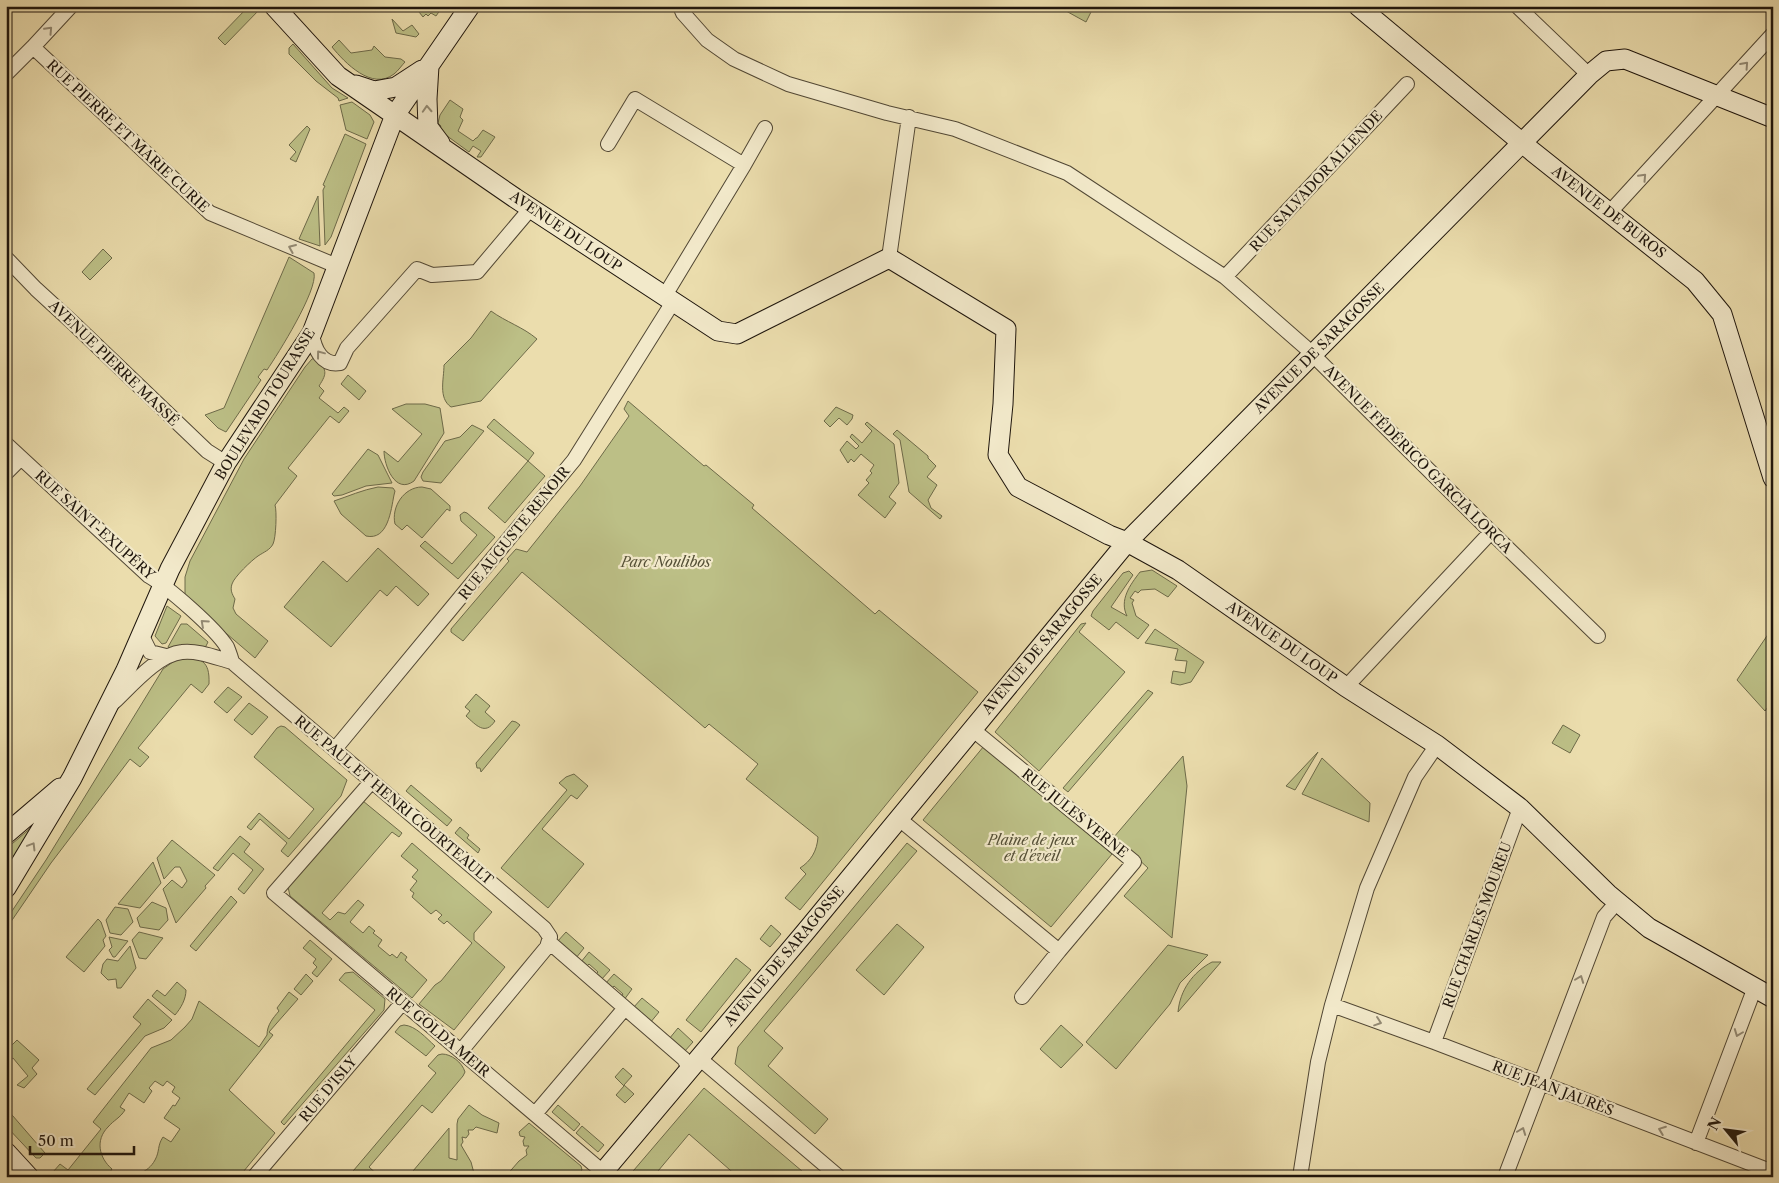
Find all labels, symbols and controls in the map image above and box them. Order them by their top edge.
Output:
one-way arrow [43,26,52,35]
street label: RUE PIERRE ET MARIE CURIE [43,56,213,216]
one-way arrow [1739,62,1748,71]
one-way arrow [422,105,433,113]
street label: RUE SALVADOR ALLENDE [1246,107,1386,255]
street label: AVENUE DE BUROS [1548,161,1670,262]
one-way arrow [1637,173,1646,182]
street label: AVENUE DU LOUP [506,186,625,275]
one-way arrow [288,243,297,254]
street label: AVENUE DE SARAGOSSE [1249,279,1388,418]
street label: AVENUE PIERRE MASSÉ [45,296,183,430]
street label: BOULEVARD TOURASSE [211,325,319,483]
one-way arrow [317,351,326,360]
street label: AVENUE FÉDÉRICO GARCIA LORCA [1319,360,1516,557]
street label: RUE AUGUSTE RENOIR [455,462,574,603]
street label: RUE SAINT-EXUPÉRY [31,466,160,584]
park label: Parc Noulibos [620,553,712,571]
street label: AVENUE DE SARAGOSSE [977,570,1106,718]
street label: AVENUE DU LOUP [1222,596,1341,687]
one-way arrow [201,620,210,629]
street label: RUE PAUL ET HENRI COURTEAULT [291,711,497,889]
street label: RUE JULES VERNE [1018,765,1132,861]
park label: Plaine de jeux et d'éveil [987,831,1077,865]
street label: RUE CHARLES MOUREU [1439,839,1516,1011]
one-way arrow [25,843,35,852]
street label: AVENUE DE SARAGOSSE [719,882,848,1030]
one-way arrow [1574,976,1584,984]
street label: RUE GOLDA MEIR [382,983,494,1081]
one-way arrow [1373,1016,1382,1026]
one-way arrow [1734,1028,1744,1037]
street label: RUE D'ISLY [295,1052,361,1125]
street label: RUE JEAN JAURÈS [1490,1057,1616,1119]
north arrow [1702,1106,1752,1156]
text: N [1704,1114,1725,1133]
scale bar [30,1123,134,1155]
one-way arrow [1658,1126,1667,1136]
one-way arrow [1516,1127,1526,1136]
text: 50 m [38,1131,74,1150]

